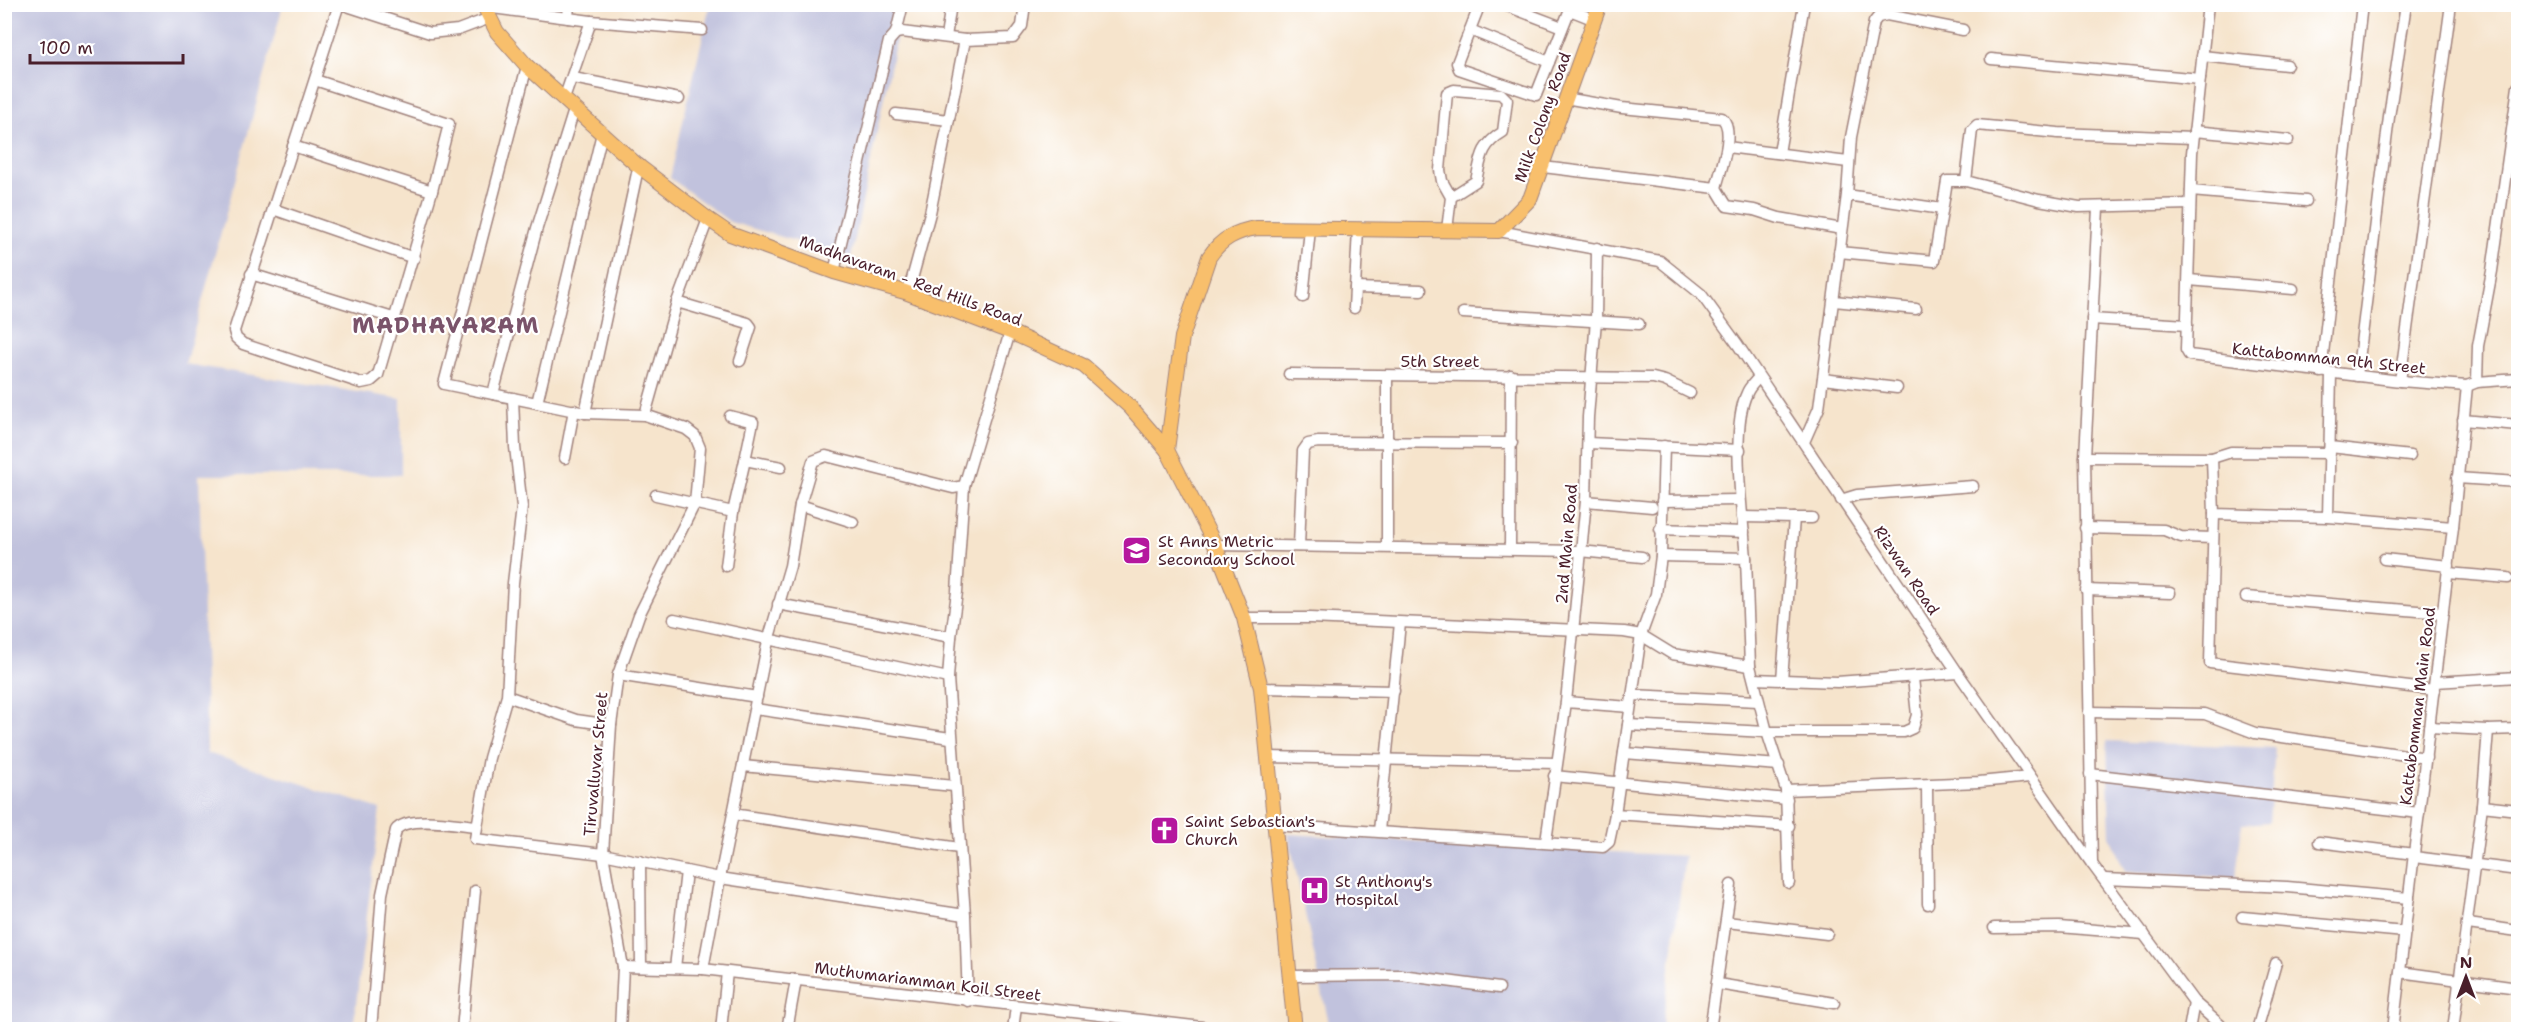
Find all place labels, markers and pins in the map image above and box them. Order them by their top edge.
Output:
place label: St Anns Metric Secondary School [1158,531,1295,570]
school or university icon: St Anns Metric Secondary School [1121,534,1153,566]
place label: Saint Sebastian's Church [1185,811,1315,850]
church icon: Saint Sebastian's Church [1148,814,1180,846]
place label: St Anthony's Hospital [1335,871,1433,910]
hospital icon: St Anthony's Hospital [1298,874,1330,906]

